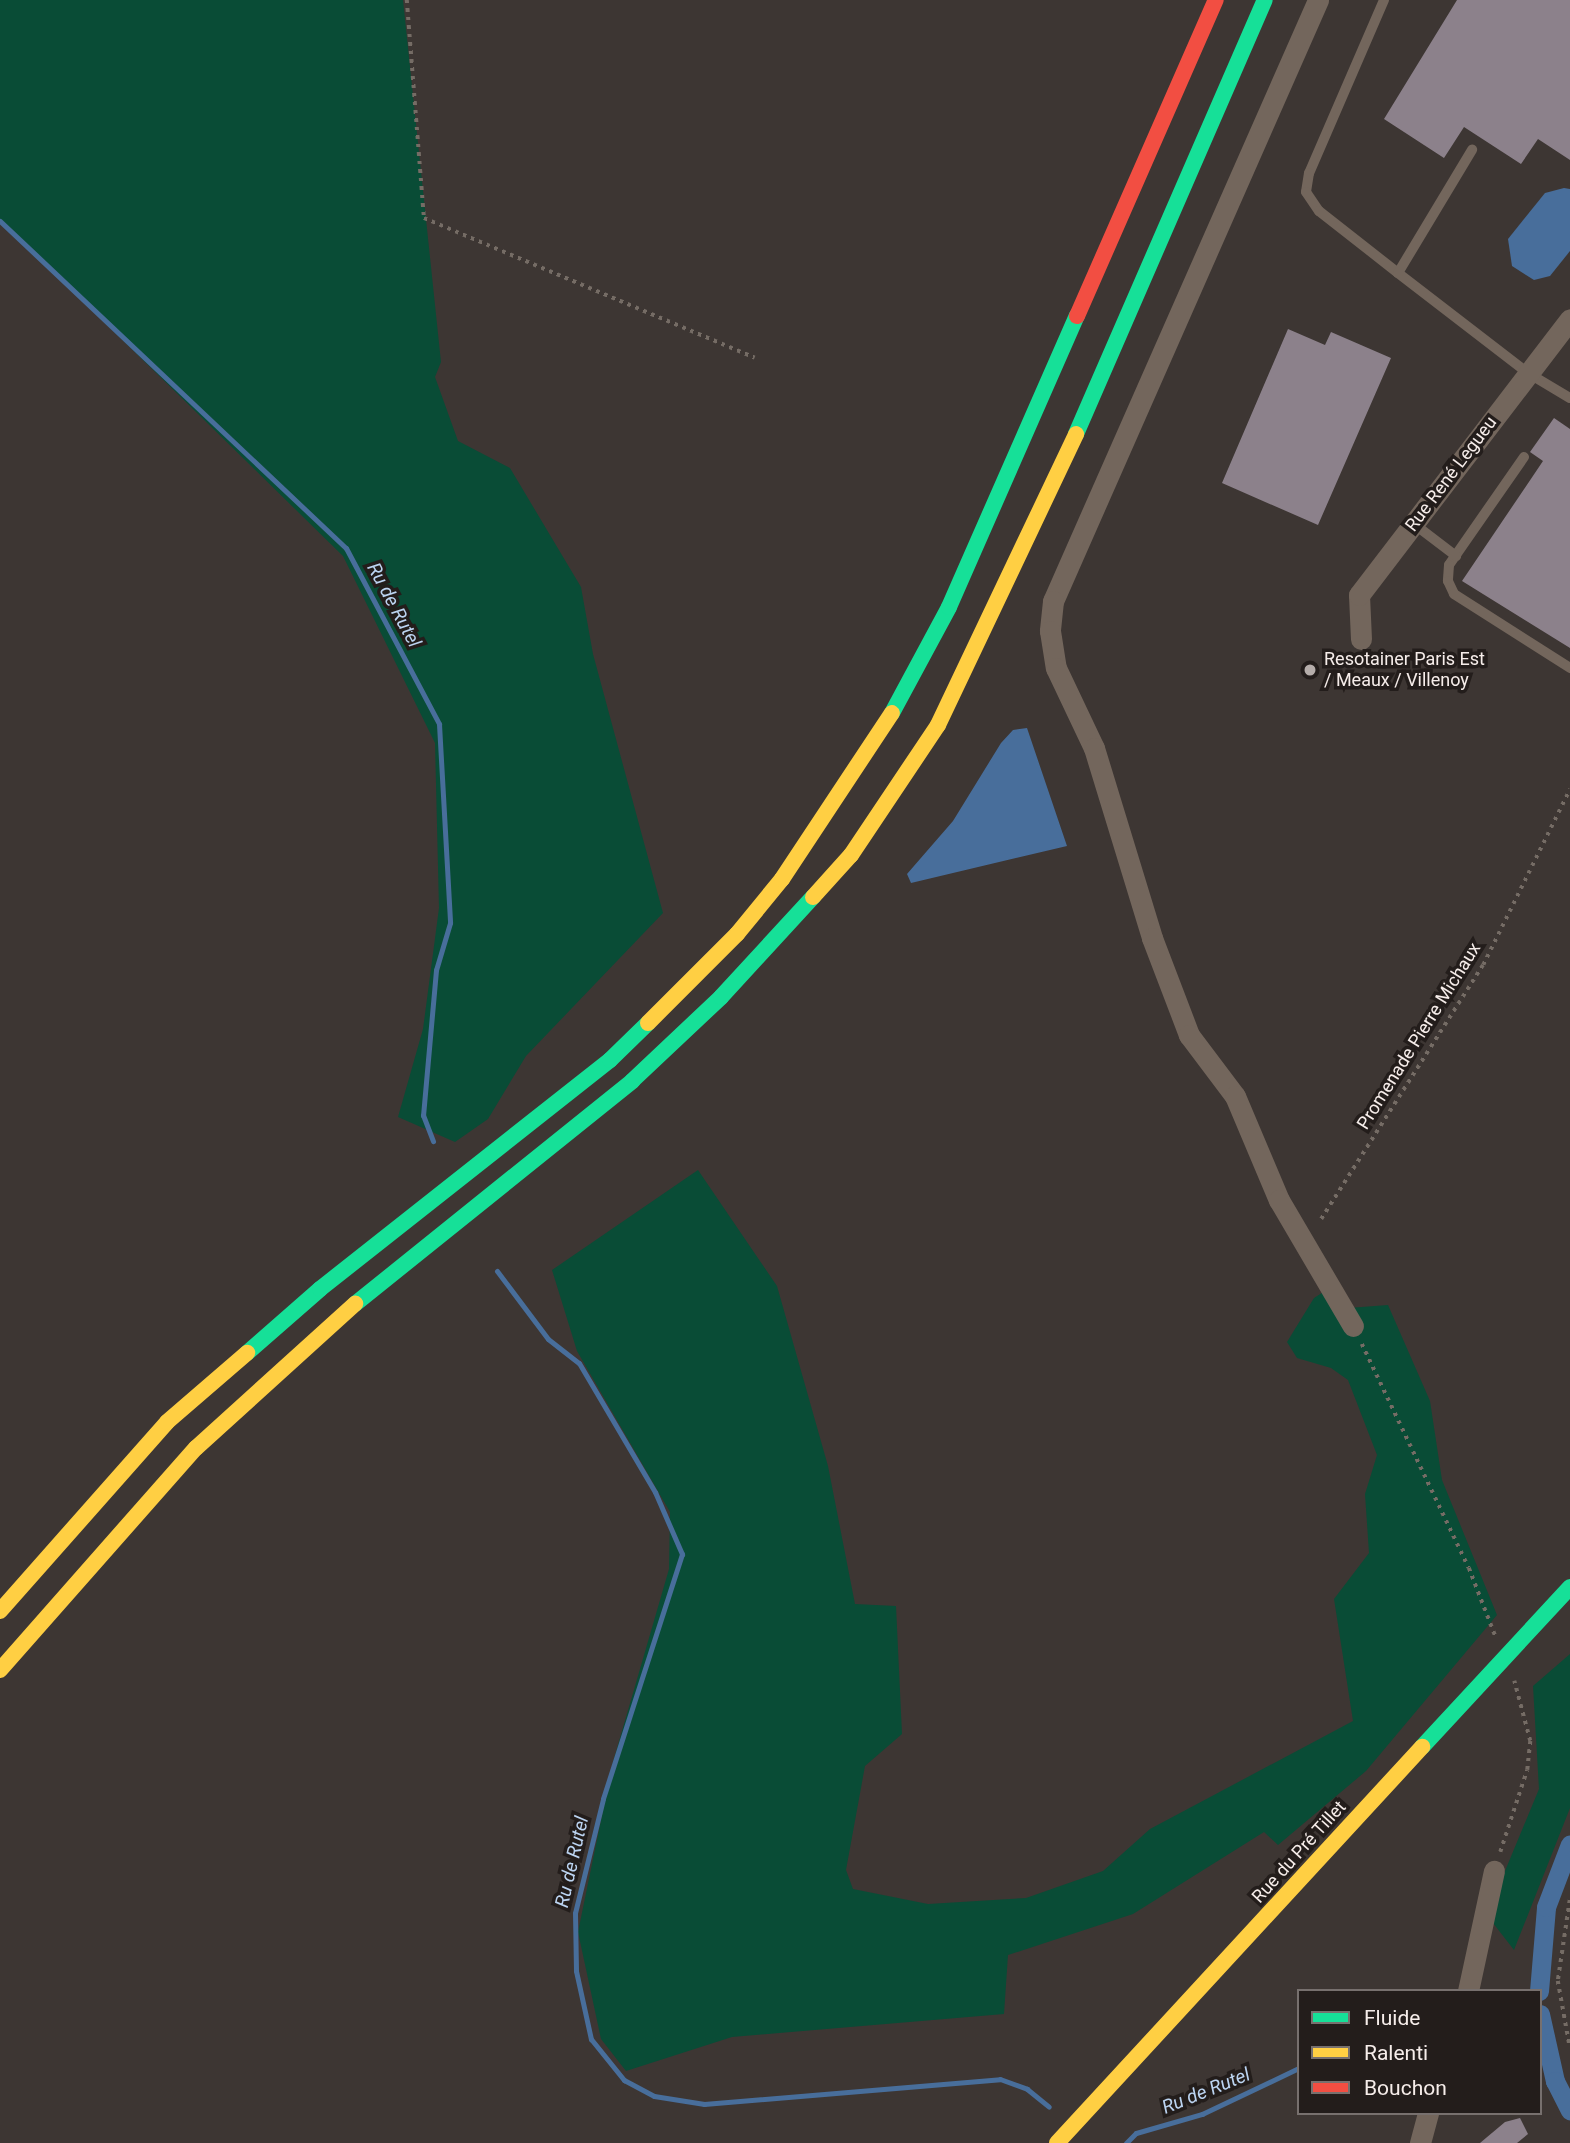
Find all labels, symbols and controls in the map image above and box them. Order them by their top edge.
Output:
street label: Rue René Legueu [1401,412,1501,536]
water label: Ru de Rutel [362,559,426,651]
place label: Resotainer Paris Est / Meaux / Villenoy [1324,649,1485,692]
marker: Resotainer Paris Est / Meaux / Villenoy [1302,662,1318,678]
street label: Promenade Pierre Michaux [1353,939,1485,1133]
street label: Rue du Pré Tillet [1247,1796,1351,1908]
water label: Ru de Rutel [550,1814,594,1910]
legend [1297,1989,1542,2115]
text: Fluide [1364,2006,1420,2030]
text: Ralenti [1364,2041,1428,2065]
water label: Ru de Rutel [1159,2063,1253,2119]
text: Bouchon [1364,2076,1447,2100]

